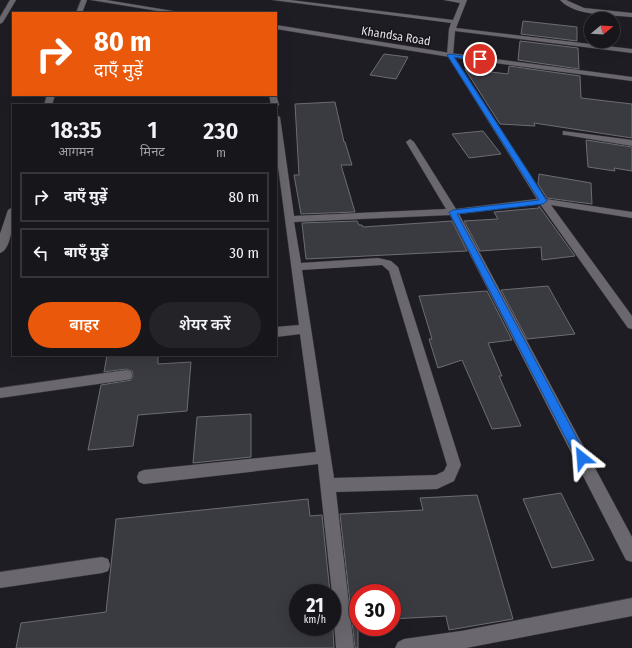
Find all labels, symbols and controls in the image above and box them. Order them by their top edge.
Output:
north arrow [584,12,620,48]
map controls [584,12,620,48]
street label: Khandsa Road [360,24,432,48]
text: 80 m [94,25,151,58]
icon: right [28,28,80,80]
pin [463,42,497,76]
icon: arrive [469,48,491,70]
text: दाएँ मुड़ें [94,59,143,81]
text: 18:35 [50,116,102,144]
text: 1 [147,116,157,144]
text: 230 [203,117,239,145]
text: आगमन [58,144,94,159]
text: मिनट [140,144,165,159]
text: m [216,145,226,160]
icon: right [30,186,52,208]
text: दाएँ मुड़ें [64,187,107,205]
text: 80 m [229,188,259,206]
icon: left [30,242,52,264]
text: बाएँ मुड़ें [64,243,108,261]
text: 30 m [229,244,259,262]
button: बाहर [28,302,141,348]
button: शेयर करें [149,302,261,348]
position arrow [561,437,603,479]
speed limit sign: 30 [349,584,401,636]
text: 21 [306,593,324,617]
text: km/h [304,614,326,626]

